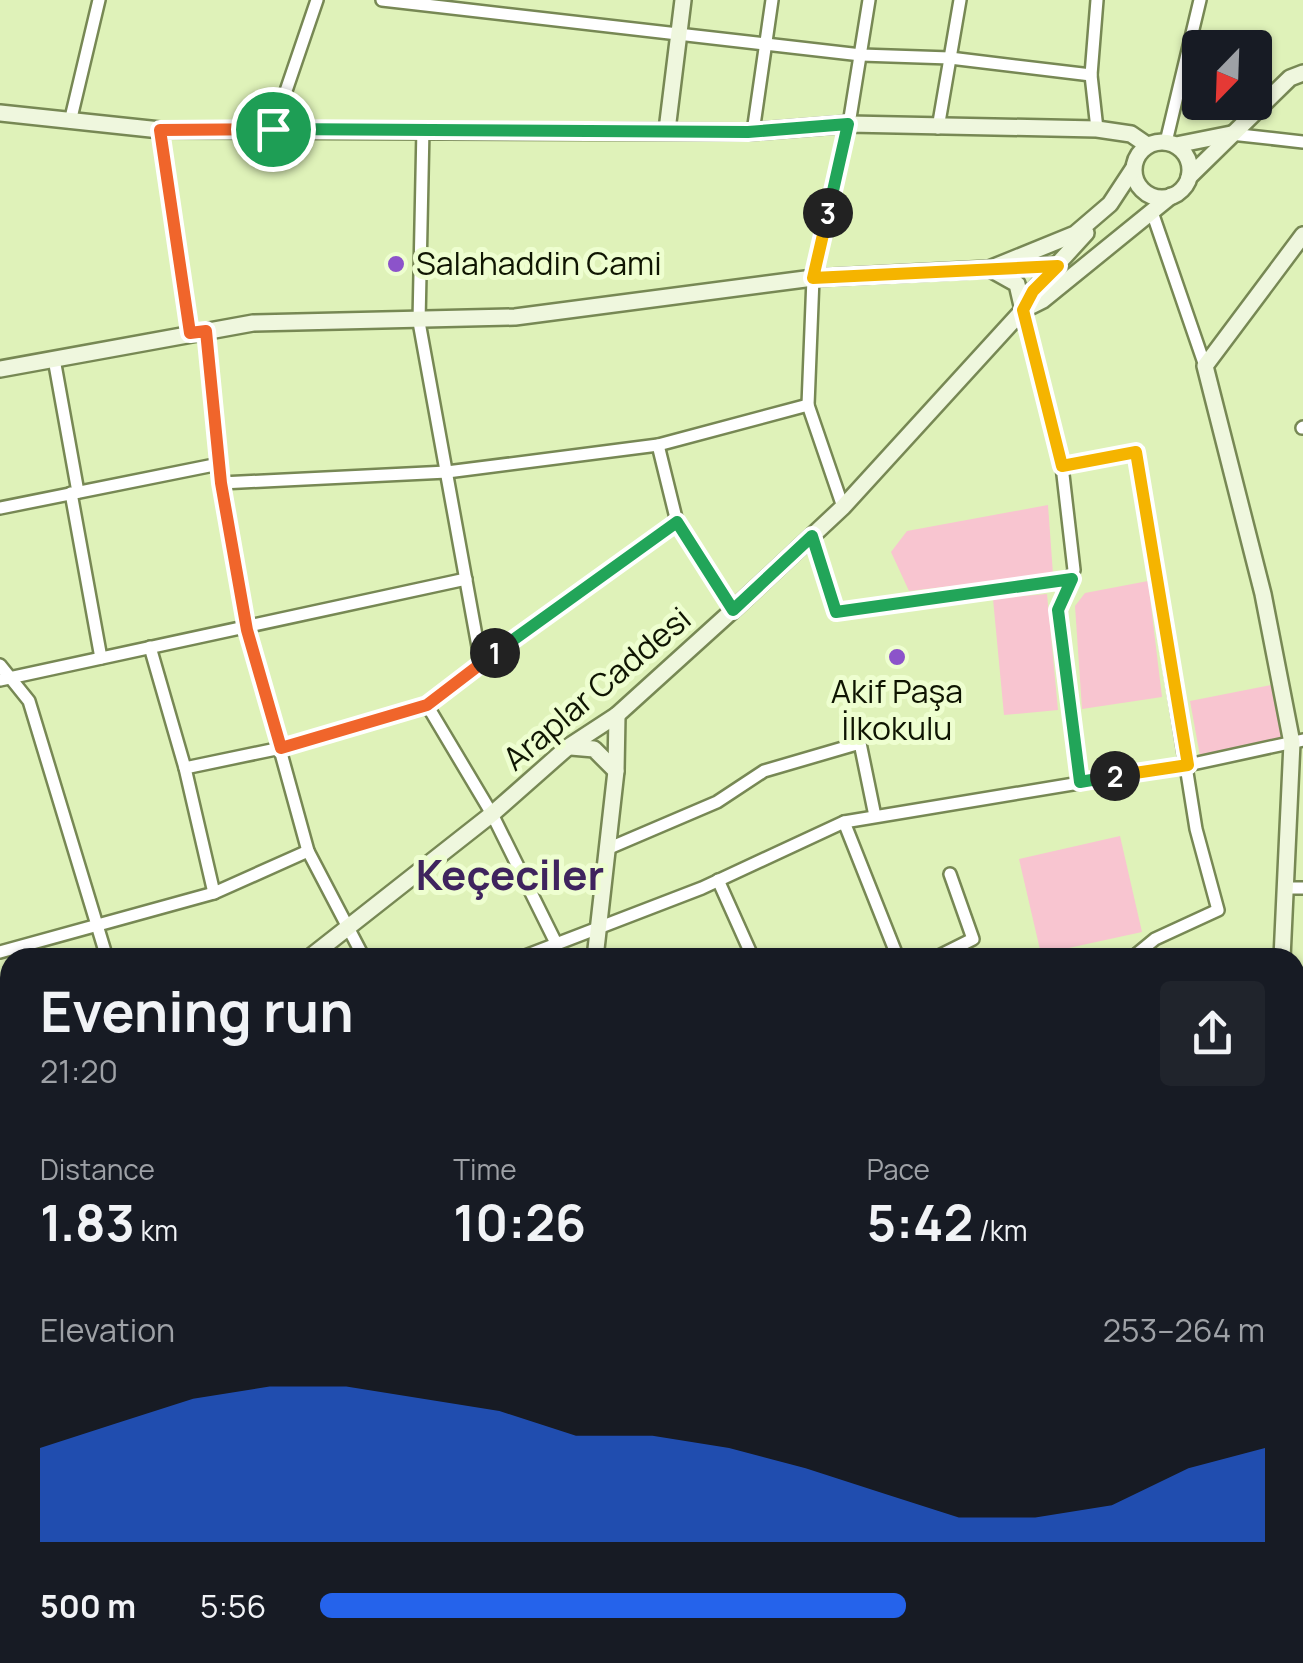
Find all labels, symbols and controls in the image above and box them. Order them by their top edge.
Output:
north arrow [1182,30,1272,120]
map controls [1182,30,1272,120]
pin [231,87,316,172]
icon: arrive [246,102,301,157]
pin: 3 [803,188,853,238]
text: 3 [820,194,836,232]
place label: Salahaddin Cami [416,241,662,285]
marker: Salahaddin Cami [385,253,407,275]
street label: Araplar Caddesi [493,597,700,780]
pin: 1 [470,628,520,678]
text: 1 [489,634,501,672]
marker: Akif Paşa İlkokulu [886,646,908,668]
place label: Akif Paşa İlkokulu [831,669,963,750]
pin: 2 [1090,751,1140,801]
text: 2 [1107,757,1123,795]
district label: Keçeciler [416,845,604,903]
text: Evening run [40,973,354,1049]
button: share [1160,981,1265,1086]
text: 21:20 [40,1049,118,1093]
text: Distance [40,1150,155,1188]
text: Time [453,1150,517,1188]
text: Pace [867,1150,930,1188]
text: 1.83 [40,1188,135,1256]
text: 10:26 [453,1188,586,1256]
text: 5:42 [867,1188,973,1256]
text: km [135,1211,178,1249]
text: /km [973,1211,1027,1249]
text: Elevation [40,1308,175,1352]
text: 253–264 m [1103,1308,1265,1352]
text: 500 m [40,1584,136,1628]
text: 5:56 [200,1584,266,1628]

